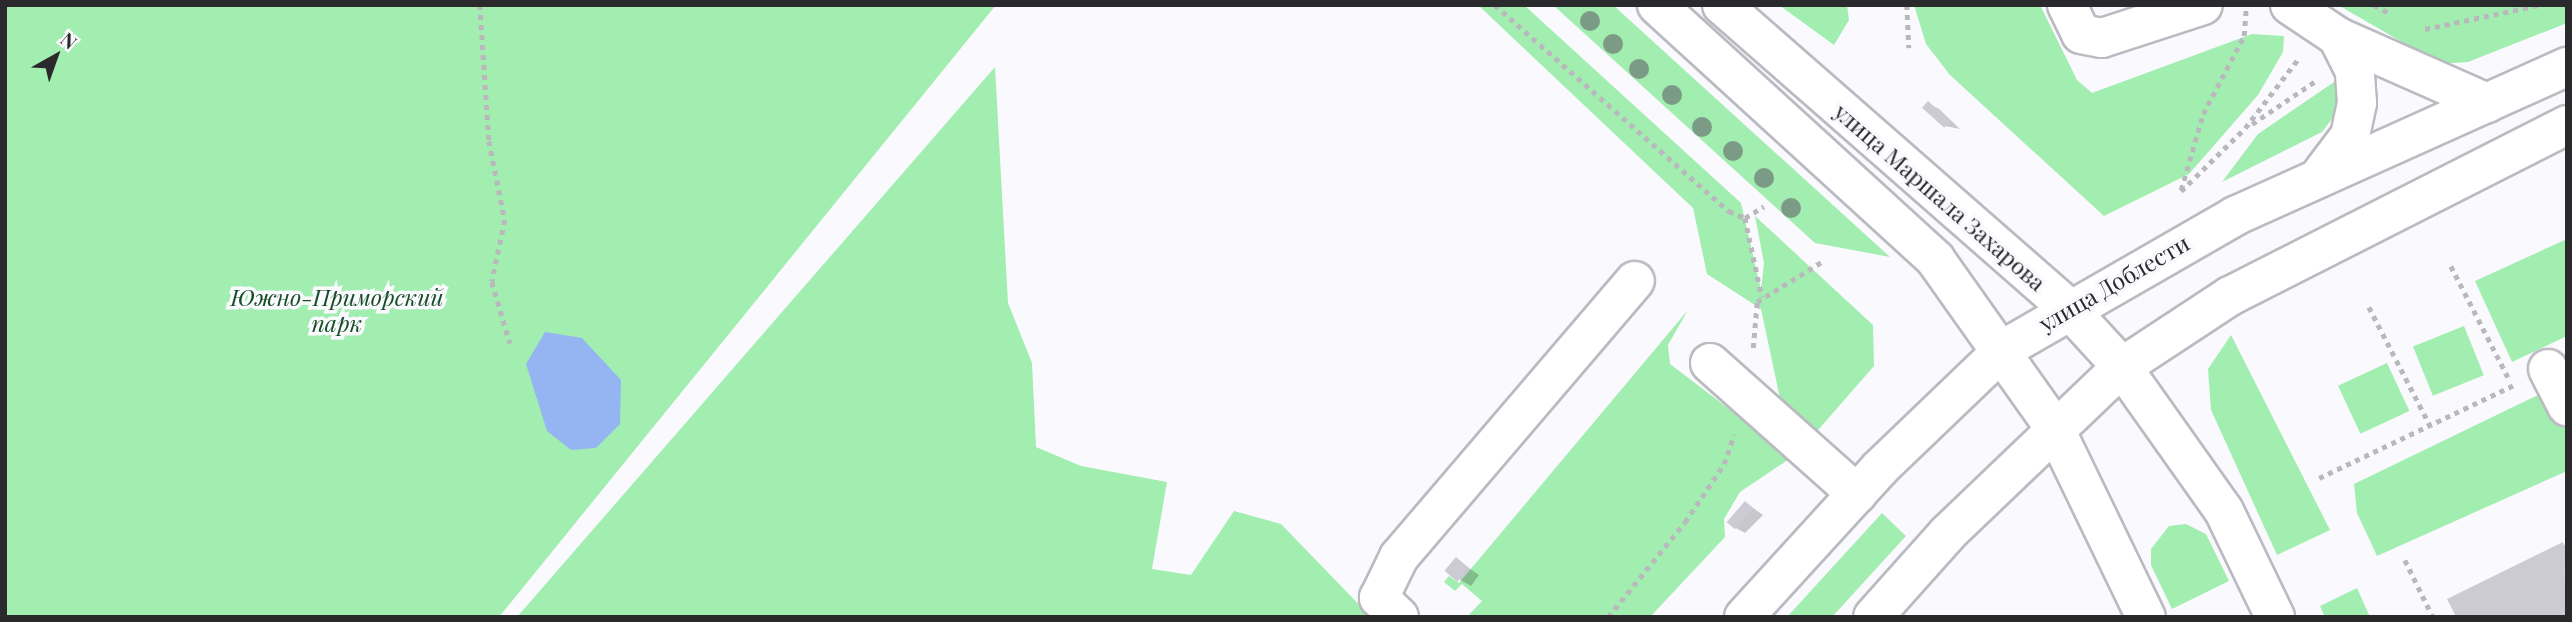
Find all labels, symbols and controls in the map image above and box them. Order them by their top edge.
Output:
north arrow [21,21,91,91]
text: N [56,26,83,54]
street label: улица Маршала Захарова [1829,98,2051,296]
street label: улица Доблести [2034,229,2194,337]
park label: Южно-Приморский парк [230,283,444,337]

